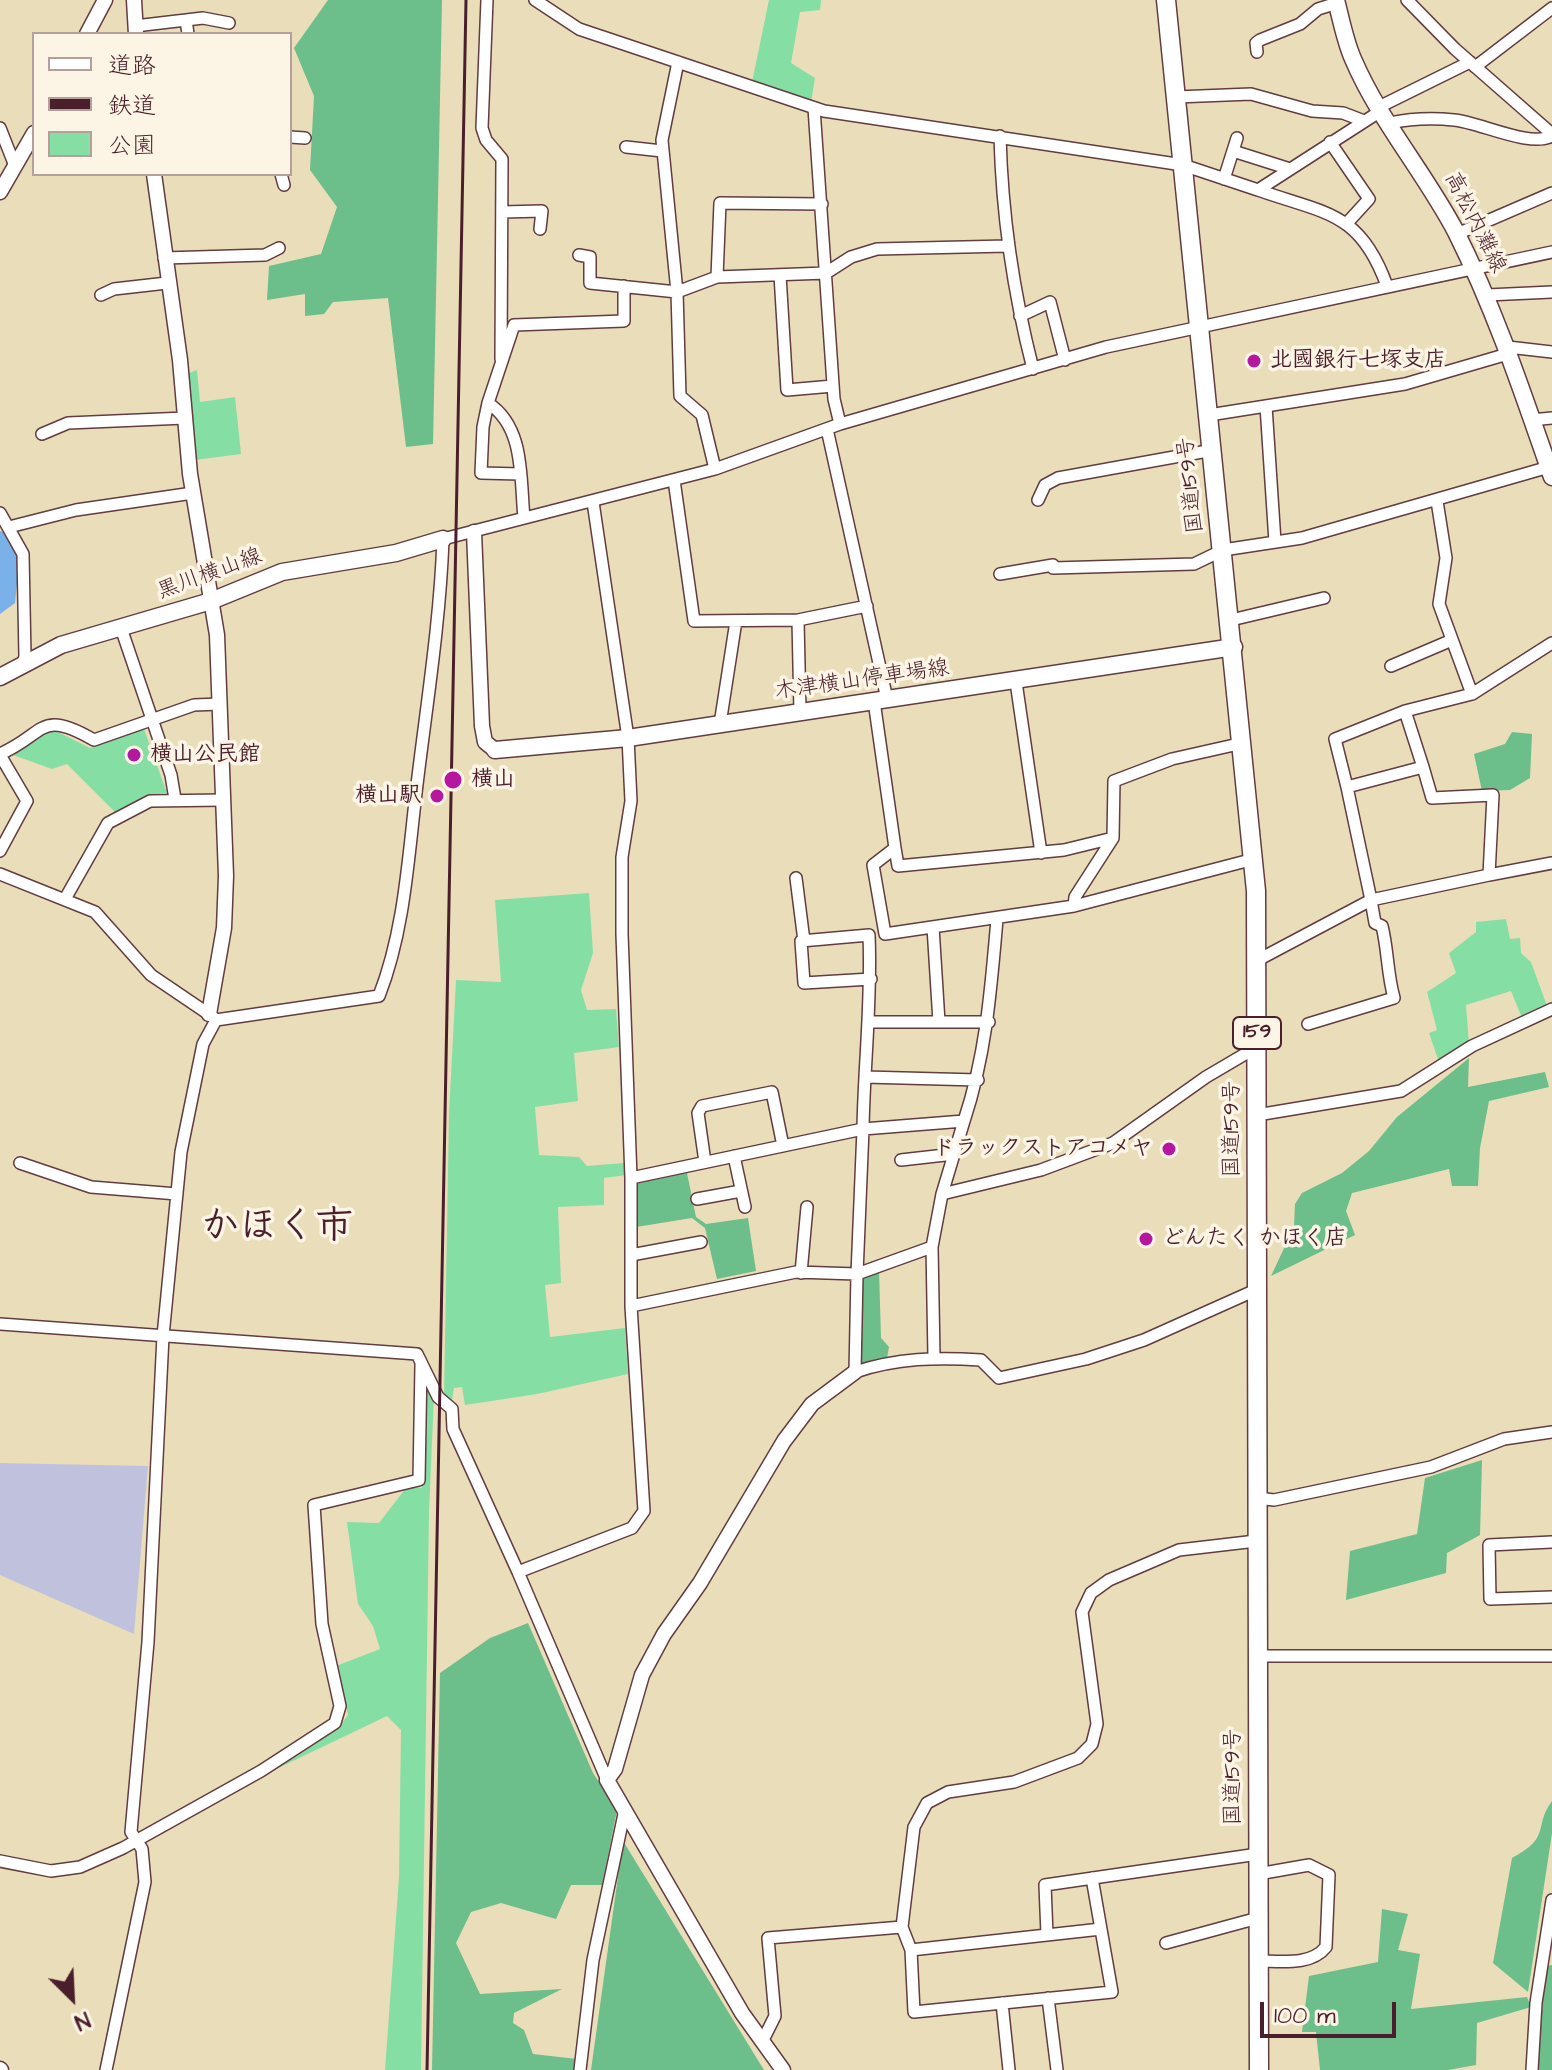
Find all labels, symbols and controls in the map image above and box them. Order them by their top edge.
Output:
legend [32,32,292,176]
text: 道路 [108,49,156,83]
text: 鉄道 [108,89,156,123]
text: 公園 [108,129,156,163]
street label: 高松内灘線 [1437,168,1511,278]
place label: 北國銀行七塚支店 [1270,348,1446,374]
marker: 北國銀行七塚支店 [1245,352,1263,370]
street label: 国道159号 [1174,435,1210,535]
street label: 黒川横山線 [154,544,266,606]
street label: 木津横山停車場線 [773,656,951,706]
place label: 横山公民館 [150,742,260,768]
marker: 横山公民館 [125,746,143,764]
place label: 横山 [471,767,515,793]
marker: 横山 [442,769,464,791]
place label: 横山駅 [355,783,421,809]
marker: 横山駅 [428,787,446,805]
road number: 159 [1233,1017,1281,1049]
street label: 国道159号 [1220,1081,1246,1177]
place label: ドラックストアコメヤ [933,1136,1153,1162]
marker: ドラックストアコメヤ [1160,1140,1178,1158]
district label: かほく市 [201,1206,353,1252]
place label: どんたく かほく店 [1162,1226,1347,1252]
marker: どんたく かほく店 [1137,1230,1155,1248]
street label: 国道159号 [1221,1729,1247,1825]
north arrow [32,1958,112,2038]
scale bar [1264,1986,1400,2036]
text: 100 m [1274,1999,1336,2033]
text: N [69,2003,95,2037]

